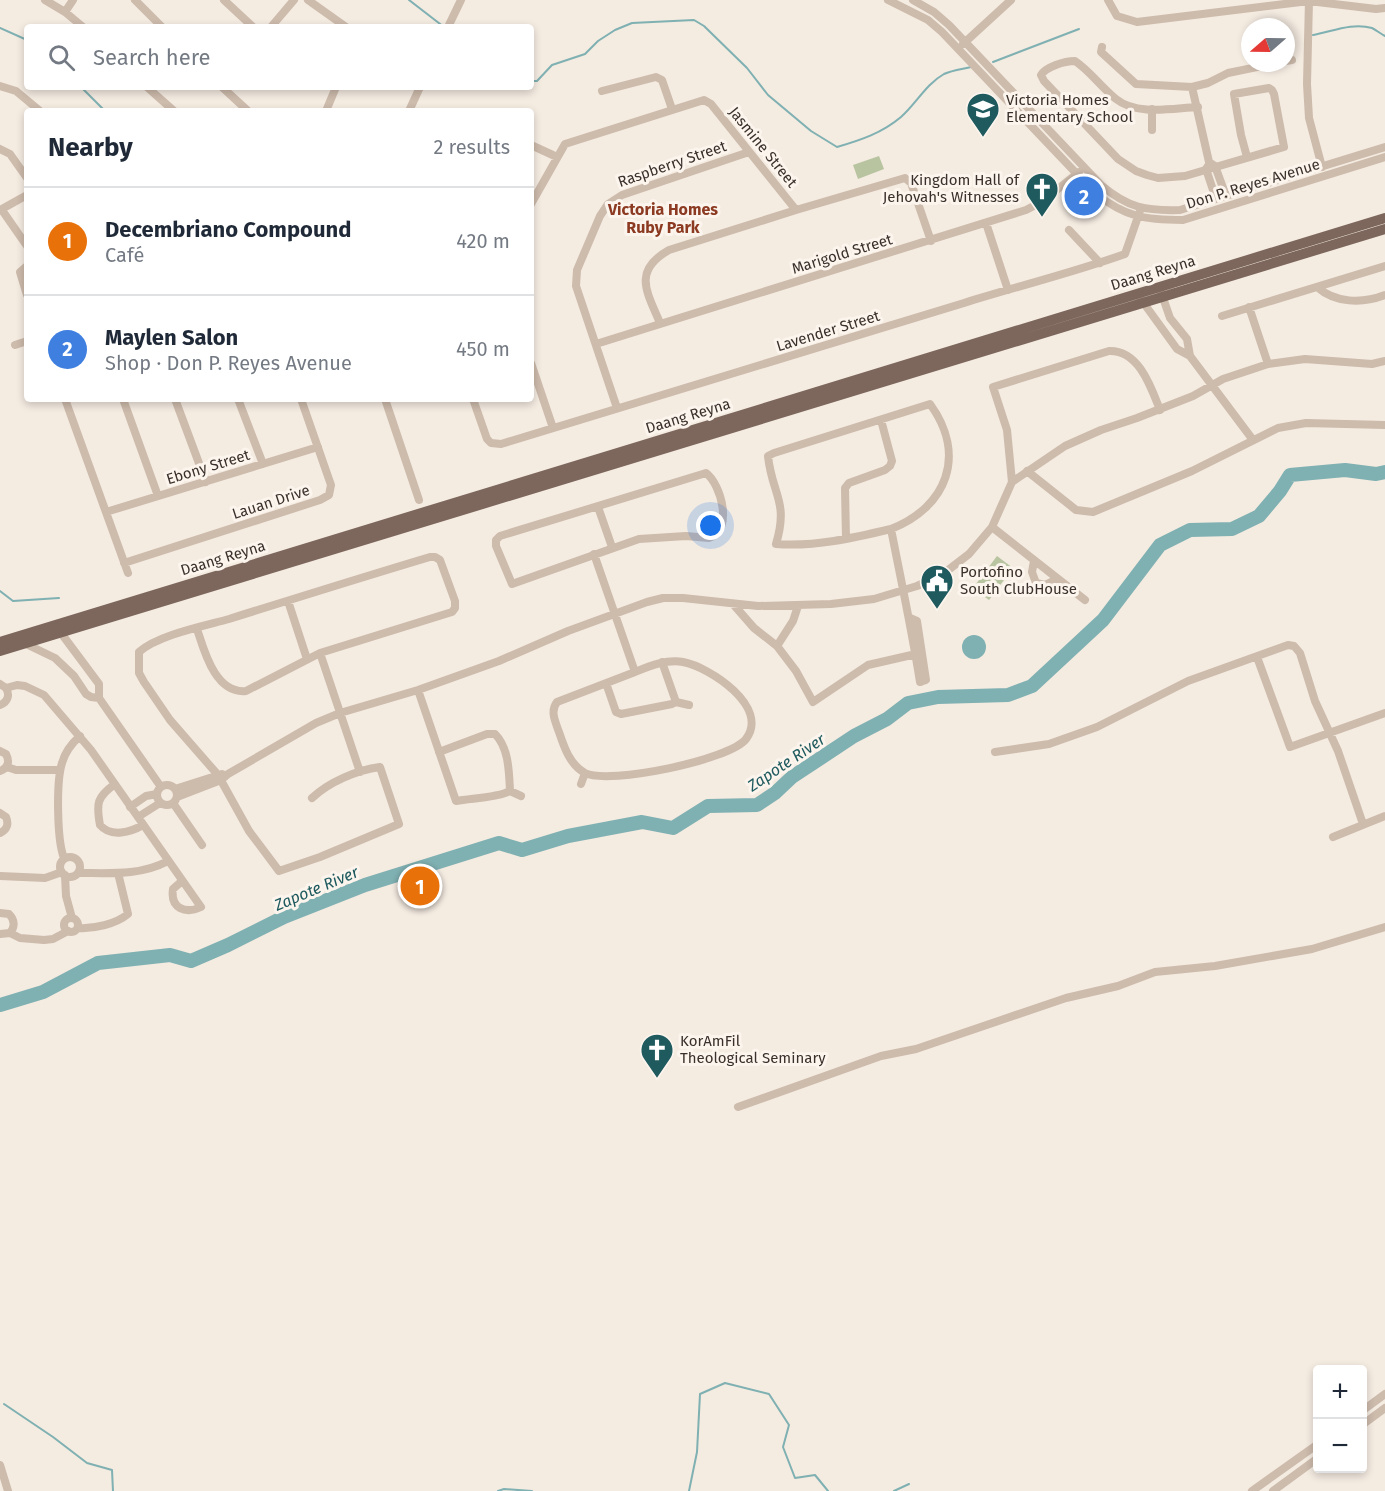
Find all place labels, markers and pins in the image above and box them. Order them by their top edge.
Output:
school or university icon: Victoria Homes Elementary School [965,91,1001,138]
place label: Victoria Homes Elementary School [1006,91,1134,126]
place label: Kingdom Hall of Jehovah's Witnesses [883,171,1020,206]
church icon: Kingdom Hall of Jehovah's Witnesses [1024,171,1060,218]
pin: 2 [1064,174,1104,218]
public building icon: Portofino South ClubHouse [919,563,955,610]
place label: Portofino South ClubHouse [960,563,1077,598]
pin: 1 [400,864,440,908]
church icon: KorAmFil Theological Seminary [639,1032,675,1079]
place label: KorAmFil Theological Seminary [680,1032,826,1067]

